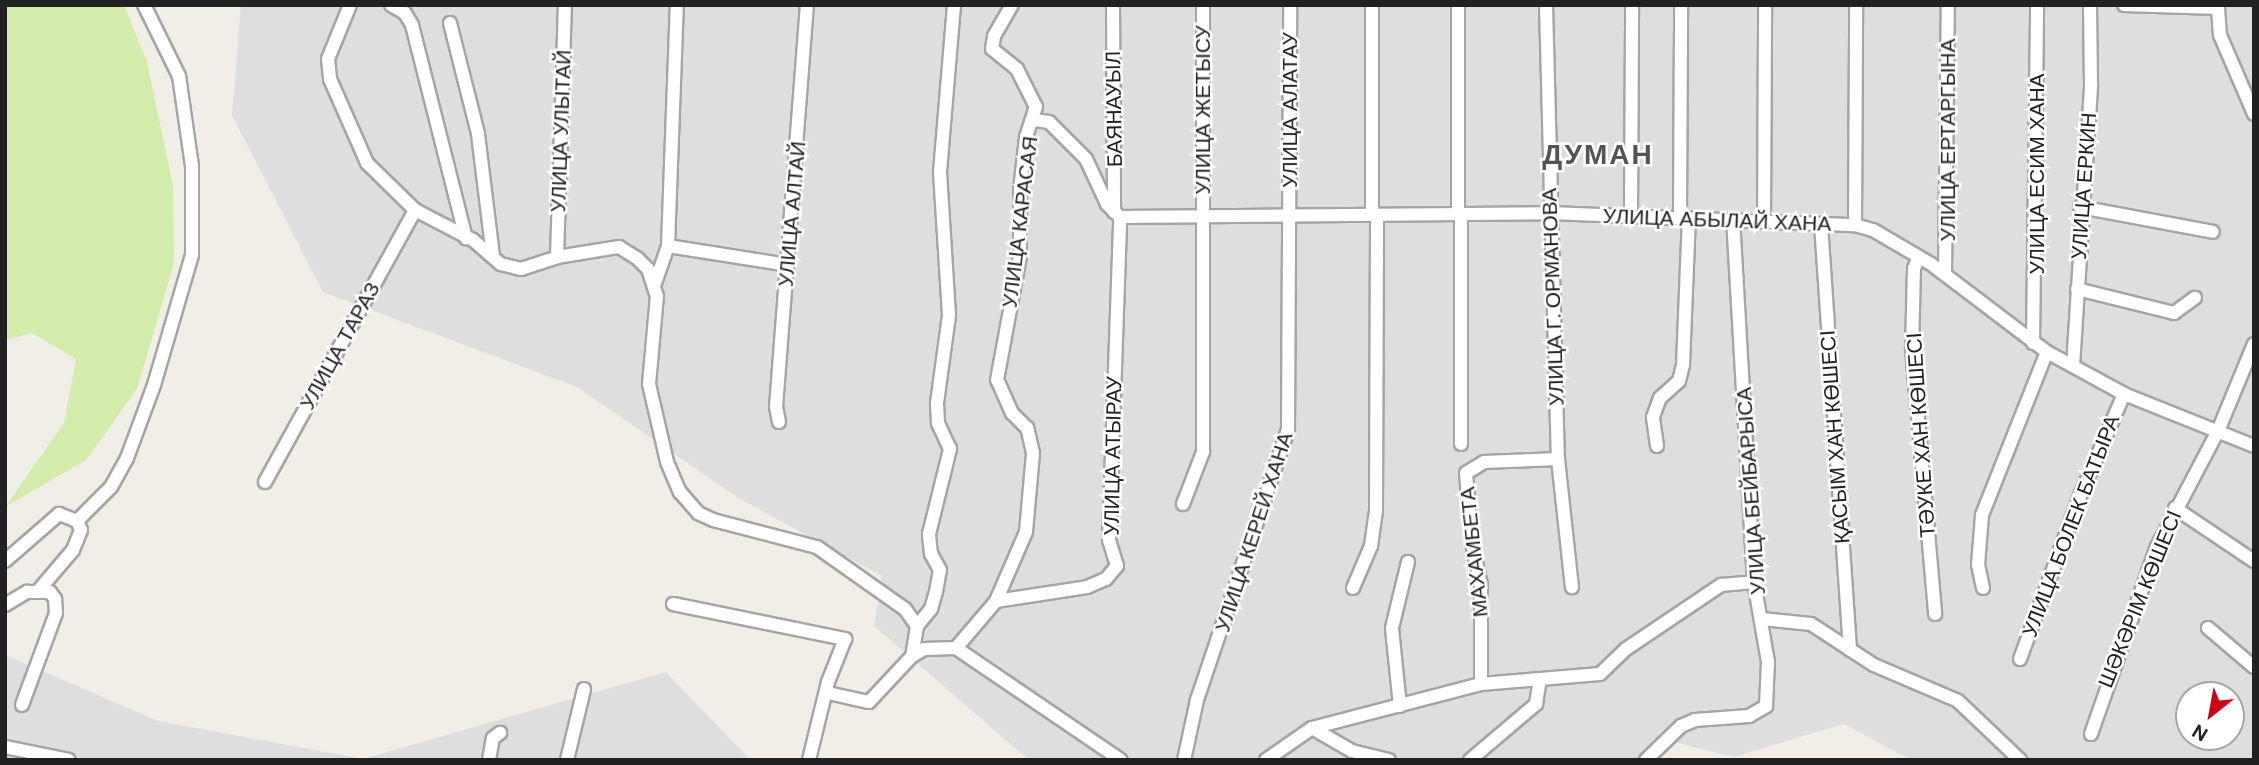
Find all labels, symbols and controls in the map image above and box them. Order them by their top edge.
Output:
street label: УЛИЦА ЖЕТЫСУ [1190,25,1216,195]
street label: УЛИЦА АЛАТАУ [1277,32,1303,188]
street label: УЛИЦА ЕРТАРГЫНА [1935,39,1961,241]
street label: УЛИЦА УЛЫТАЙ [546,49,576,213]
street label: БАЯНАУЫЛ [1100,51,1128,167]
street label: УЛИЦА ЕСИМ ХАНА [2024,73,2050,275]
street label: УЛИЦА ЕРКИН [2066,112,2102,260]
street label: УЛИЦА КАРАСАЯ [997,135,1043,309]
district label: ДУМАН [1543,138,1653,172]
street label: УЛИЦА АЛТАЙ [773,140,811,288]
street label: УЛИЦА Г. ОРМАНОВА [1537,188,1569,406]
street label: УЛИЦА АБЫЛАЙ ХАНА [1602,203,1832,237]
street label: УЛИЦА ТАРАЗ [295,278,385,414]
street label: ҚАСЫМ ХАН КӨШЕСІ [1815,329,1855,545]
street label: ТӘУКЕ ХАН КӨШЕСІ [1901,332,1941,538]
street label: УЛИЦА АТЫРАУ [1099,376,1127,536]
street label: УЛИЦА БЕЙБАРЫСА [1731,386,1771,596]
street label: УЛИЦА БОЛЕК БАТЫРА [2017,412,2125,640]
street label: УЛИЦА КЕРЕЙ ХАНА [1210,429,1298,635]
street label: МАХАМБЕТА [1455,486,1493,618]
street label: ШӘКӘРІМ КӨШЕСІ [2093,507,2187,691]
north arrow [2175,681,2245,751]
text: N [2188,718,2212,747]

